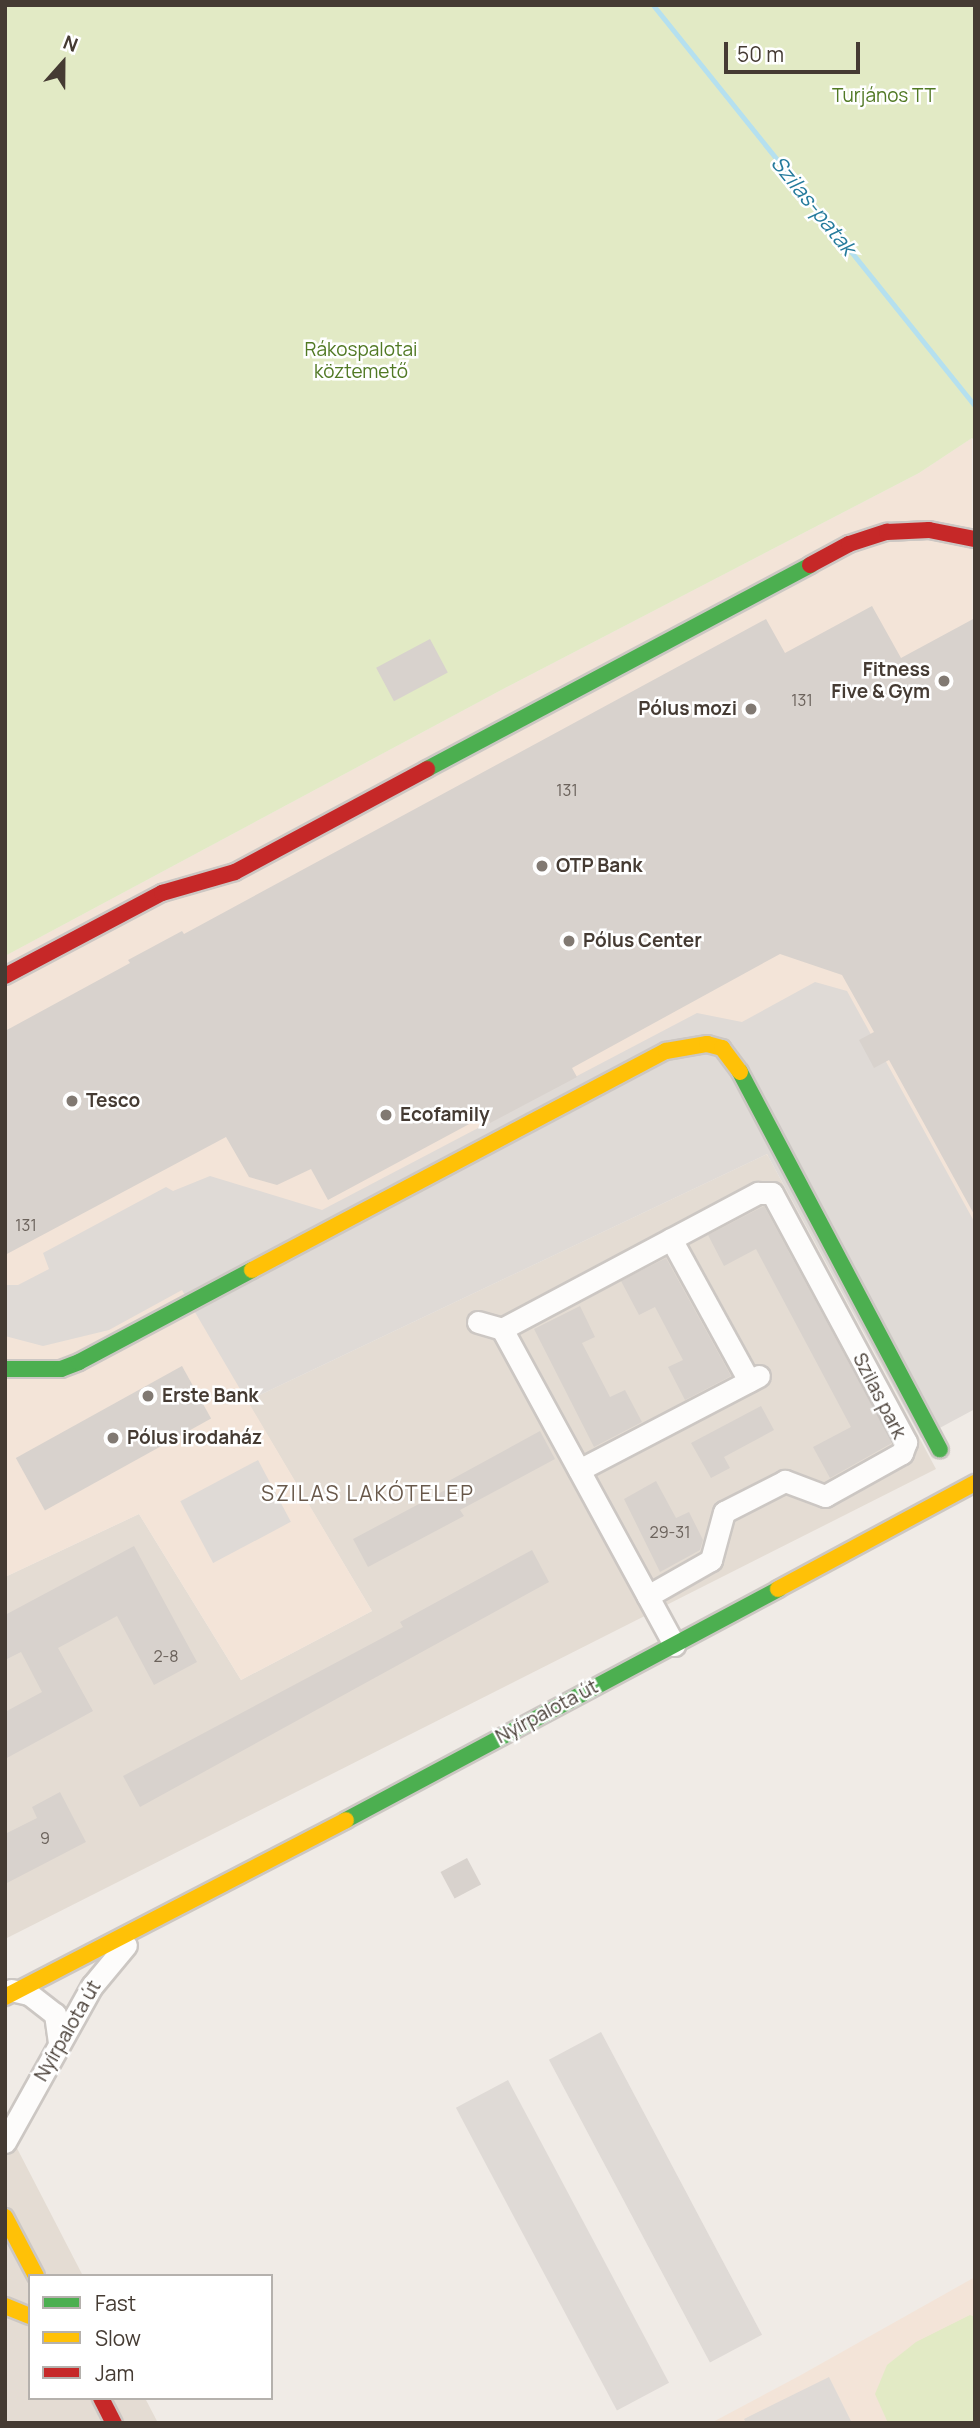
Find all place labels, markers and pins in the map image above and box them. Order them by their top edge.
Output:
place label: Fitness Five & Gym [831,659,930,703]
marker: Fitness Five & Gym [936,673,952,689]
place label: Pólus mozi [638,698,737,720]
marker: Pólus mozi [743,701,759,717]
place label: OTP Bank [556,855,642,877]
marker: OTP Bank [534,858,550,874]
place label: Pólus Center [583,930,702,952]
marker: Pólus Center [561,933,577,949]
place label: Tesco [86,1090,140,1112]
marker: Tesco [64,1093,80,1109]
place label: Ecofamily [400,1104,490,1126]
marker: Ecofamily [378,1107,394,1123]
place label: Erste Bank [162,1385,259,1407]
marker: Erste Bank [140,1388,156,1404]
place label: Pólus irodaház [127,1427,262,1449]
marker: Pólus irodaház [105,1430,121,1446]

